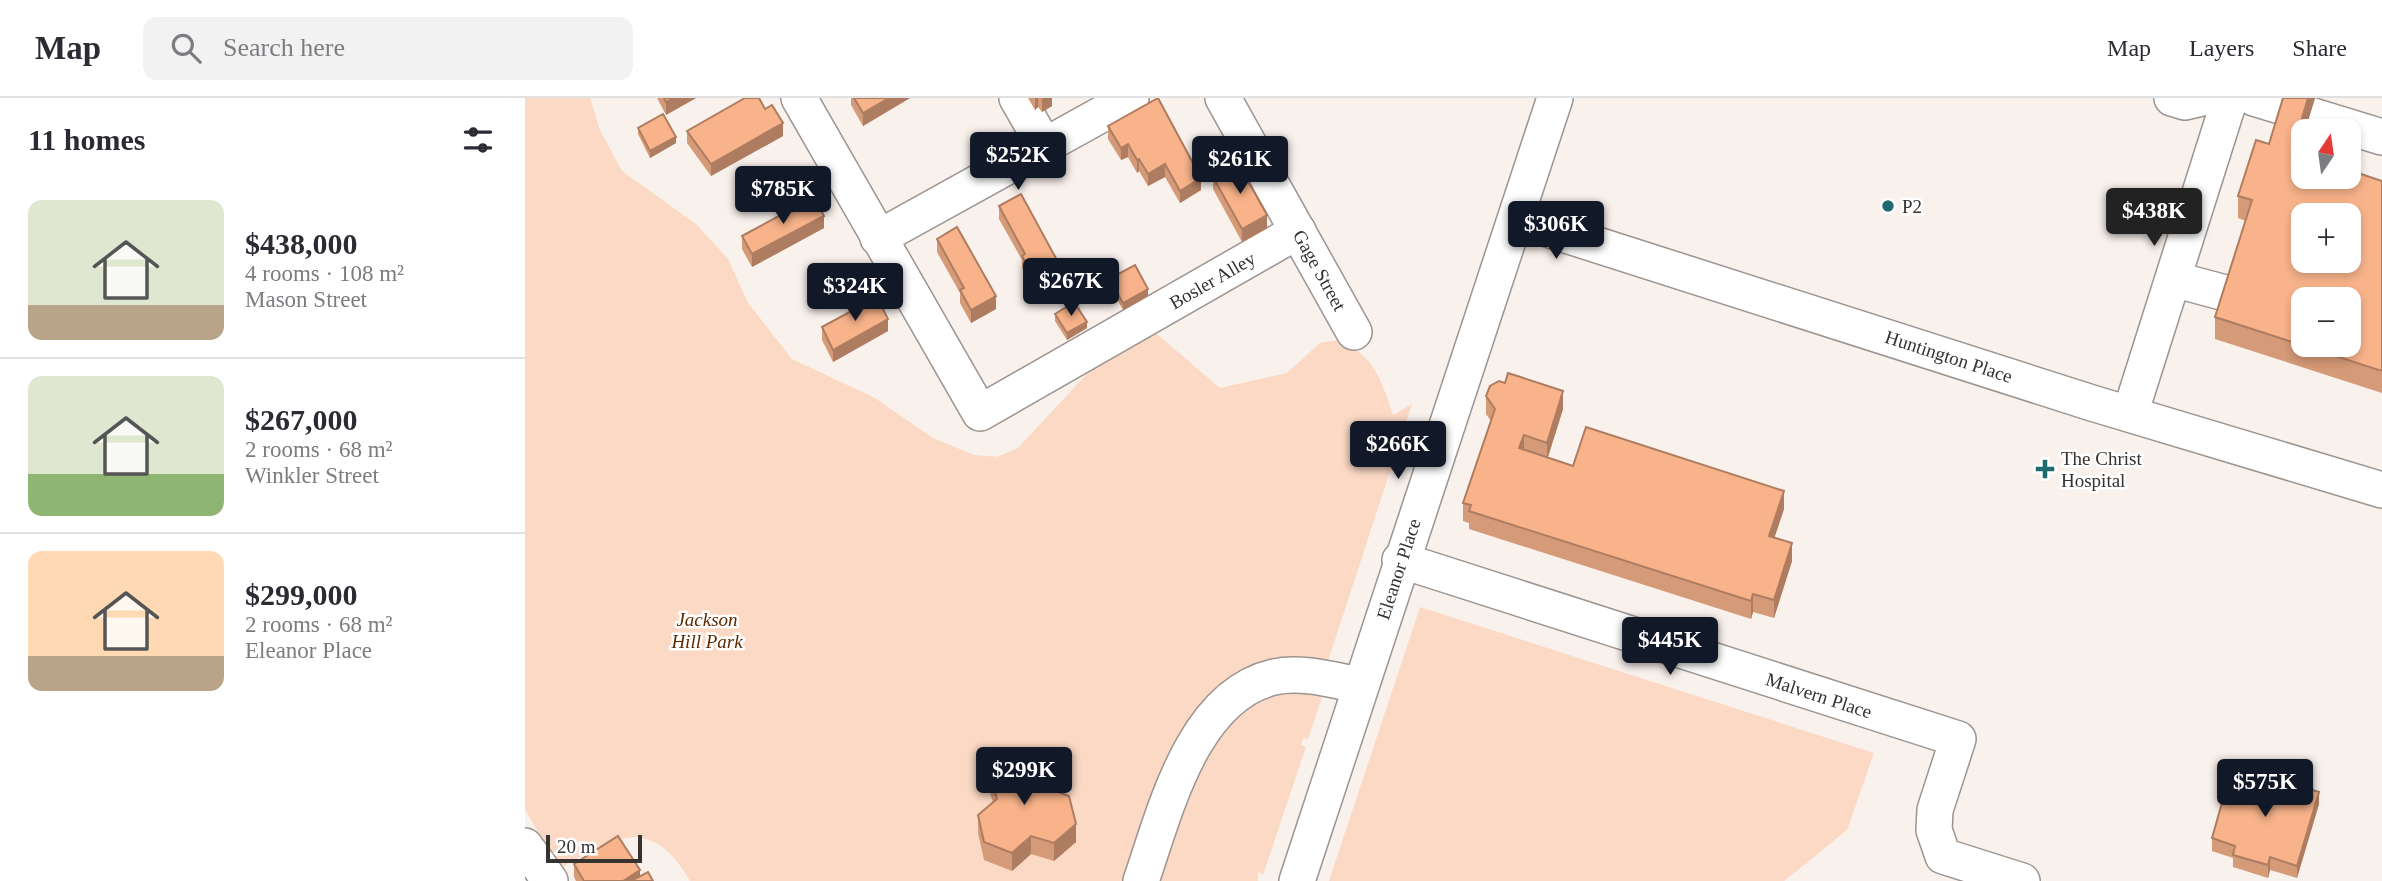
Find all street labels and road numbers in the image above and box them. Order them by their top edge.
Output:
street label: Gage Street [1289,226,1351,315]
street label: Bosler Alley [1166,247,1259,313]
street label: Huntington Place [1883,326,2015,387]
street label: Eleanor Place [1372,516,1425,622]
street label: Malvern Place [1763,668,1875,722]

